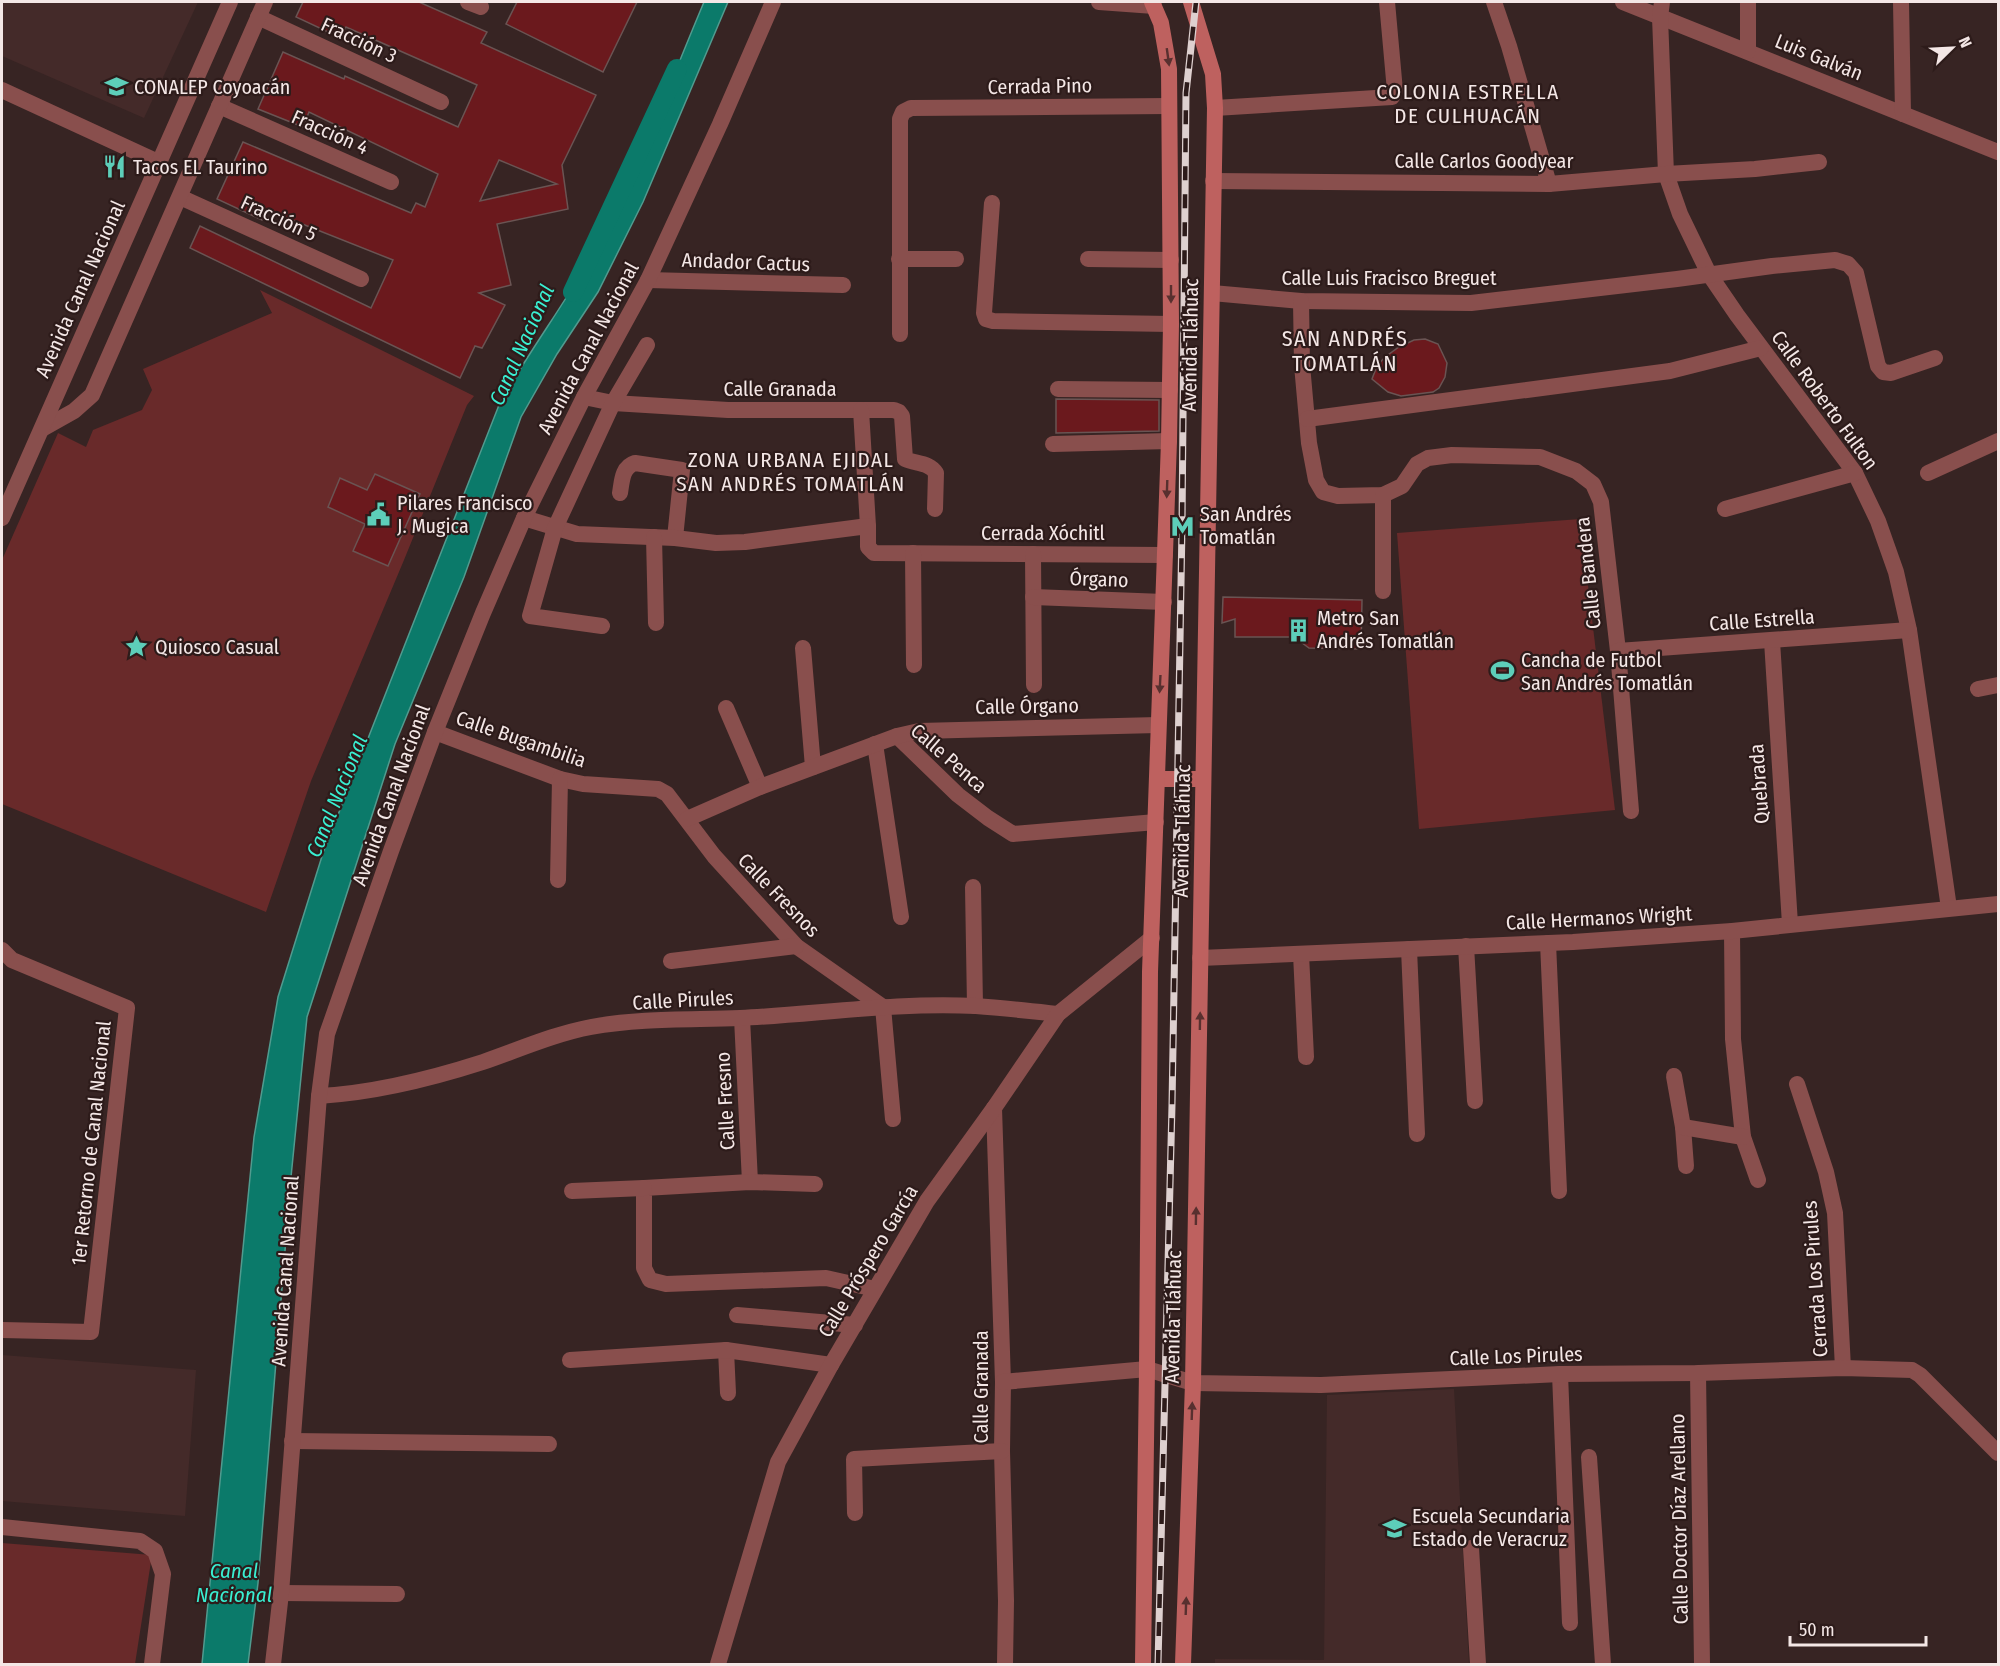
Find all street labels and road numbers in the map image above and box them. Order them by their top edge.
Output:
street label: Fracción 3 [317,12,401,68]
street label: Luis Galván [1772,29,1866,85]
street label: Cerrada Pino [988,73,1092,99]
street label: Fracción 4 [288,104,372,160]
street label: Calle Carlos Goodyear [1395,149,1573,173]
street label: Fracción 5 [237,190,321,246]
street label: Avenida Canal Nacional [30,197,130,381]
street label: Andador Cactus [681,248,811,276]
street label: Avenida Canal Nacional [532,258,644,438]
street label: Calle Luis Fracisco Breguet [1282,266,1497,290]
street label: Avenida Tláhuac [1177,278,1203,412]
street label: Calle Roberto Fulton [1767,326,1883,474]
street label: Calle Granada [723,377,837,401]
street label: Calle Bandera [1570,516,1606,630]
street label: Cerrada Xóchitl [981,521,1105,545]
street label: Órgano [1069,566,1129,592]
street label: Calle Estrella [1709,604,1815,636]
street label: Calle Órgano [975,693,1079,719]
street label: Avenida Canal Nacional [347,701,435,889]
street label: Calle Bugambilia [453,706,589,772]
street label: Calle Penca [906,718,992,798]
street label: Quebrada [1744,743,1774,825]
street label: Avenida Tláhuac [1169,764,1195,898]
street label: Calle Fresnos [733,848,825,942]
street label: Calle Hermanos Wright [1505,901,1693,935]
street label: Calle Pirules [632,985,734,1015]
street label: 1er Retorno de Canal Nacional [66,1019,116,1267]
street label: Calle Fresno [710,1051,740,1151]
street label: Avenida Canal Nacional [266,1175,304,1367]
street label: Calle Próspero García [813,1181,923,1341]
street label: Cerrada Los Pirules [1798,1200,1832,1358]
street label: Avenida Tláhuac [1160,1250,1186,1384]
street label: Calle Granada [969,1330,993,1444]
street label: Calle Los Pirules [1449,1342,1583,1370]
street label: Calle Doctor Díaz Arellano [1665,1413,1693,1625]

